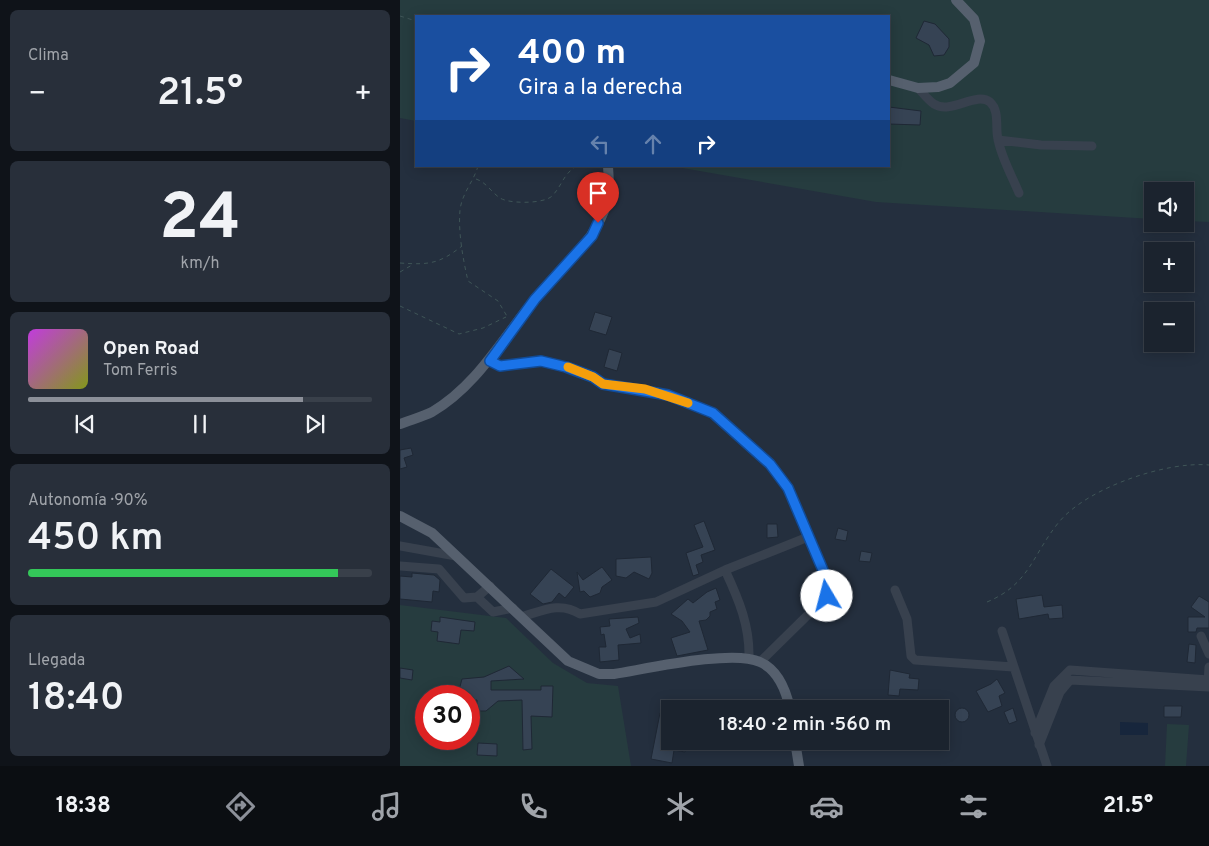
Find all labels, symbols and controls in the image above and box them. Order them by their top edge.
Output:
text: 400 m [518,32,626,76]
icon: right [435,35,500,100]
text: Clima [28,46,69,66]
text: 21.5° [157,70,243,119]
text: Gira a la derecha [518,75,683,102]
text: − [28,77,46,113]
text: + [354,77,372,113]
icon: left [586,130,614,158]
icon: ahead [639,130,667,158]
icon: right [692,130,720,158]
pin [577,172,619,223]
icon: arrive [584,179,612,207]
text: 24 [159,180,241,262]
map controls [1144,182,1194,352]
button: sound [1144,182,1194,232]
button: + [1144,242,1194,292]
text: km/h [181,254,219,274]
button: − [1144,302,1194,352]
text: Open Road [103,337,199,361]
text: Tom Ferris [103,361,177,381]
icon: previous [71,410,99,438]
icon: pause [186,410,214,438]
icon: next [301,410,329,438]
text: Autonomía · 90% [28,491,148,511]
text: 450 km [28,515,163,564]
position arrow [800,569,852,621]
text: Llegada [28,651,85,671]
text: 18:40 [28,675,124,724]
speed limit sign: 30 [415,685,480,750]
text: 18:40 · 2 min · 560 m [719,713,891,737]
icon: directions [223,789,258,824]
icon: music [369,789,404,824]
icon: phone [516,789,551,824]
icon: climate [663,789,698,824]
icon: car [809,789,844,824]
icon: filters [956,789,991,824]
text: 18:38 [56,793,111,820]
text: 21.5° [1103,793,1153,820]

